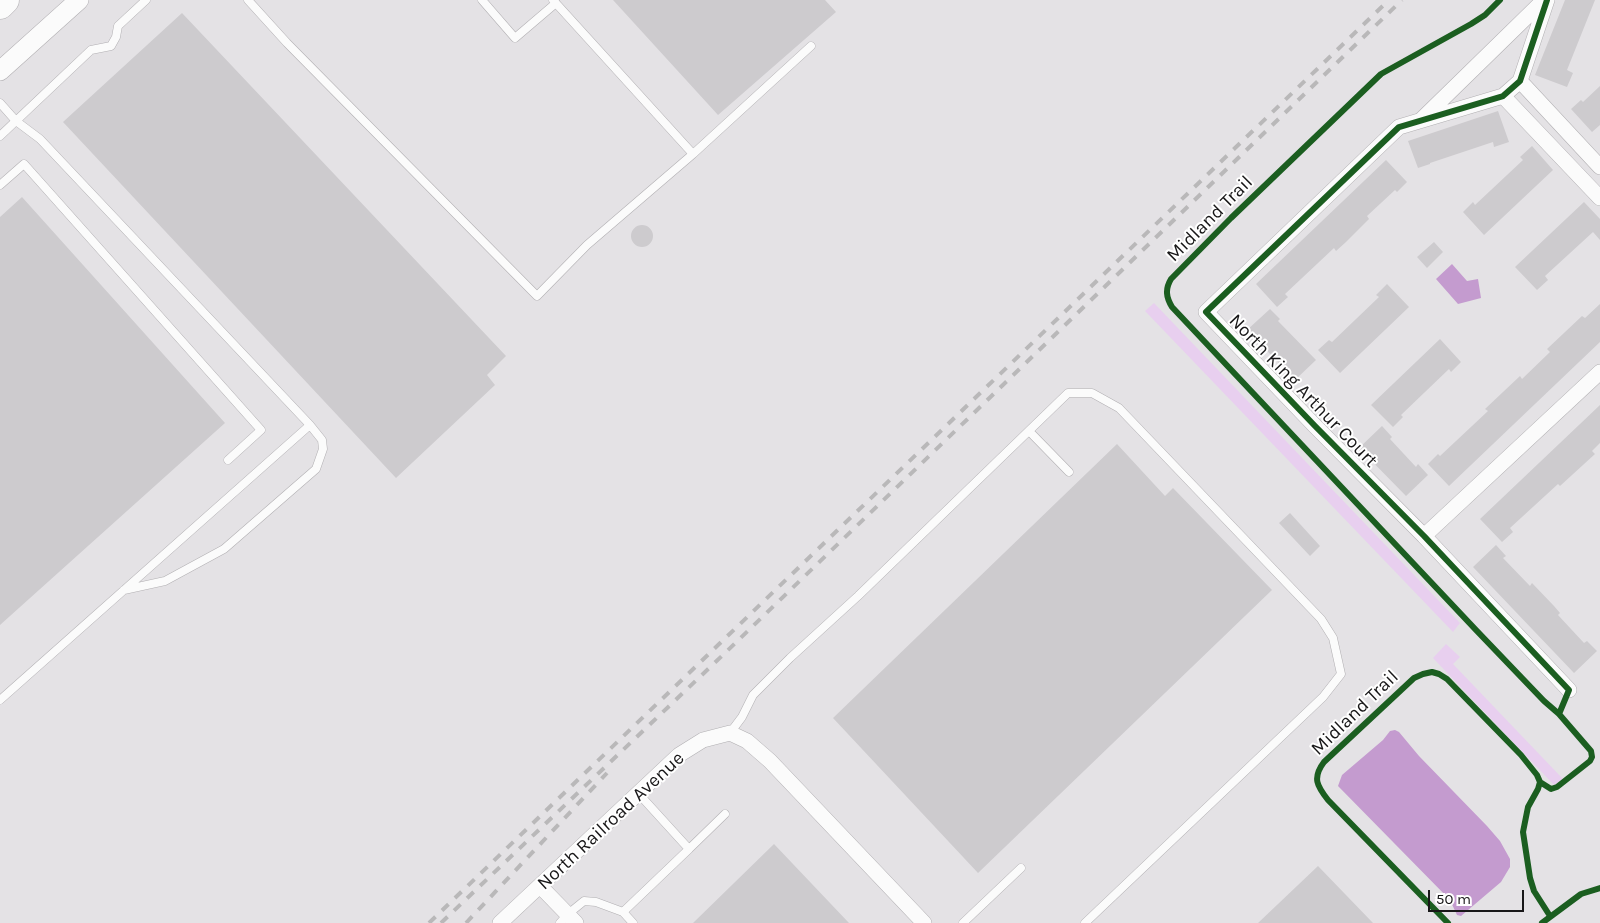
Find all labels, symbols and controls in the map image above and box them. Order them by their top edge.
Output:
street label: Midland Trail [1162,171,1258,267]
street label: North King Arthur Court [1224,310,1382,472]
street label: Midland Trail [1307,666,1403,760]
street label: North Railroad Avenue [533,747,689,895]
scale bar [1430,880,1526,912]
text: 50 m [1436,890,1471,908]

